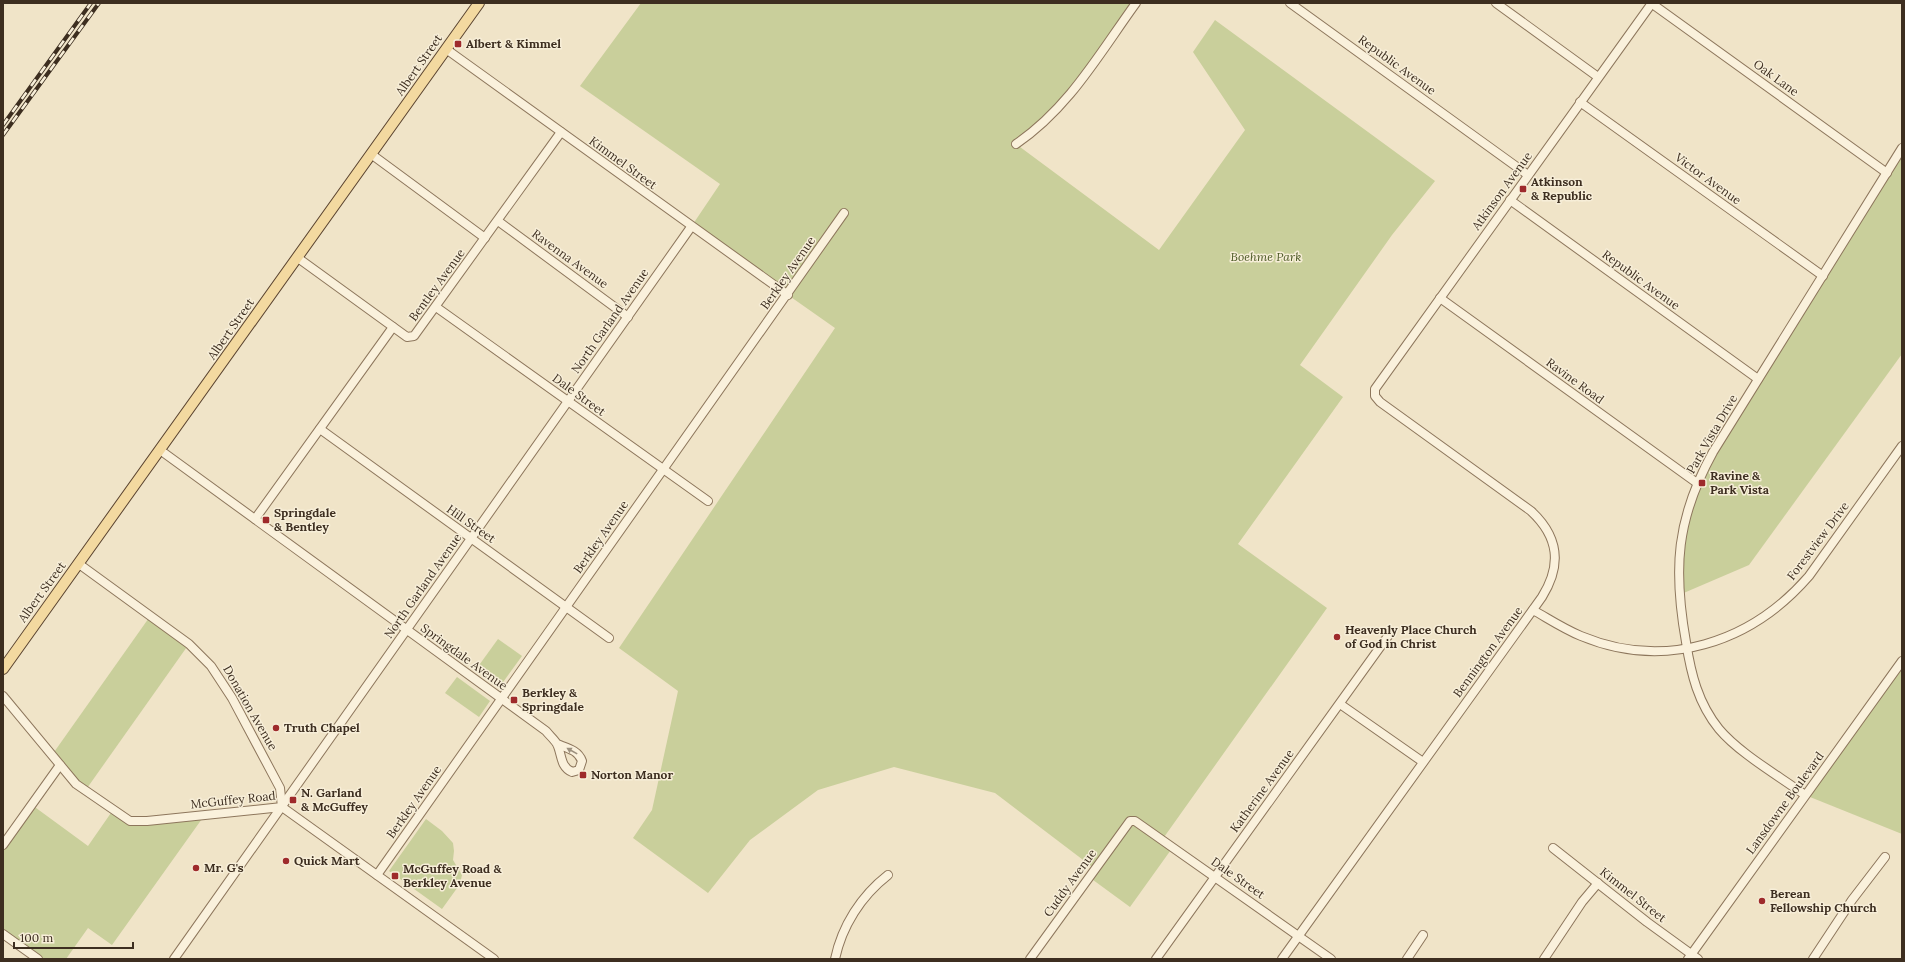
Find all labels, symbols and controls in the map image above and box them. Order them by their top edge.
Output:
street label: Albert Street [391,31,445,99]
street label: Republic Avenue [1356,31,1439,98]
place label: Albert & Kimmel [466,36,561,51]
marker: Albert & Kimmel [453,39,463,49]
street label: Oak Lane [1751,56,1802,99]
street label: Kimmel Street [587,133,660,192]
street label: Atkinson Avenue [1468,148,1535,234]
street label: Victor Avenue [1671,149,1745,208]
place label: Atkinson & Republic [1531,174,1593,203]
marker: Atkinson & Republic [1518,184,1528,194]
street label: Ravenna Avenue [529,226,612,292]
street label: Berkley Avenue [757,233,819,312]
street label: Bentley Avenue [405,245,468,324]
street label: Republic Avenue [1600,246,1683,313]
park label: Boehme Park [1231,249,1301,264]
street label: North Garland Avenue [568,265,652,376]
street label: Albert Street [203,295,257,363]
street label: Ravine Road [1543,355,1607,407]
street label: Dale Street [550,370,609,419]
street label: Park Vista Drive [1683,391,1740,476]
place label: Ravine & Park Vista [1710,468,1770,497]
marker: Ravine & Park Vista [1697,478,1707,488]
street label: Berkley Avenue [570,497,632,576]
street label: Forestview Drive [1783,498,1852,583]
street label: Hill Street [444,501,499,546]
place label: Springdale & Bentley [274,505,336,534]
marker: Springdale & Bentley [261,515,271,525]
street label: North Garland Avenue [381,530,465,641]
street label: Albert Street [14,558,69,626]
street label: Bennington Avenue [1450,603,1526,700]
street label: Springdale Avenue [418,620,511,693]
place label: Heavenly Place Church of God in Christ [1345,622,1477,651]
marker: Heavenly Place Church of God in Christ [1332,632,1342,642]
street label: Donation Avenue [220,663,281,753]
place label: Berkley & Springdale [522,685,584,714]
marker: Berkley & Springdale [509,695,519,705]
place label: Truth Chapel [284,720,360,735]
marker: Truth Chapel [271,723,281,733]
street label: Katherine Avenue [1226,746,1297,835]
one-way arrow [566,747,578,754]
street label: Lansdowne Boulevard [1742,749,1827,857]
street label: Berkley Avenue [383,762,445,841]
place label: Norton Manor [591,767,673,782]
marker: Norton Manor [578,770,588,780]
place label: N. Garland & McGuffey [301,785,368,814]
street label: McGuffey Road [190,788,276,811]
marker: N. Garland & McGuffey [288,795,298,805]
street label: Cuddy Avenue [1040,846,1099,920]
place label: Quick Mart [294,853,361,868]
street label: Dale Street [1209,854,1268,902]
marker: Quick Mart [281,856,291,866]
place label: Mr. G's [204,860,244,875]
place label: McGuffey Road & Berkley Avenue [403,861,502,890]
marker: Mr. G's [191,863,201,873]
street label: Kimmel Street [1597,864,1670,925]
marker: McGuffey Road & Berkley Avenue [390,871,400,881]
place label: Berean Fellowship Church [1770,886,1877,915]
marker: Berean Fellowship Church [1757,896,1767,906]
scale bar [14,924,133,950]
text: 100 m [20,930,53,945]

